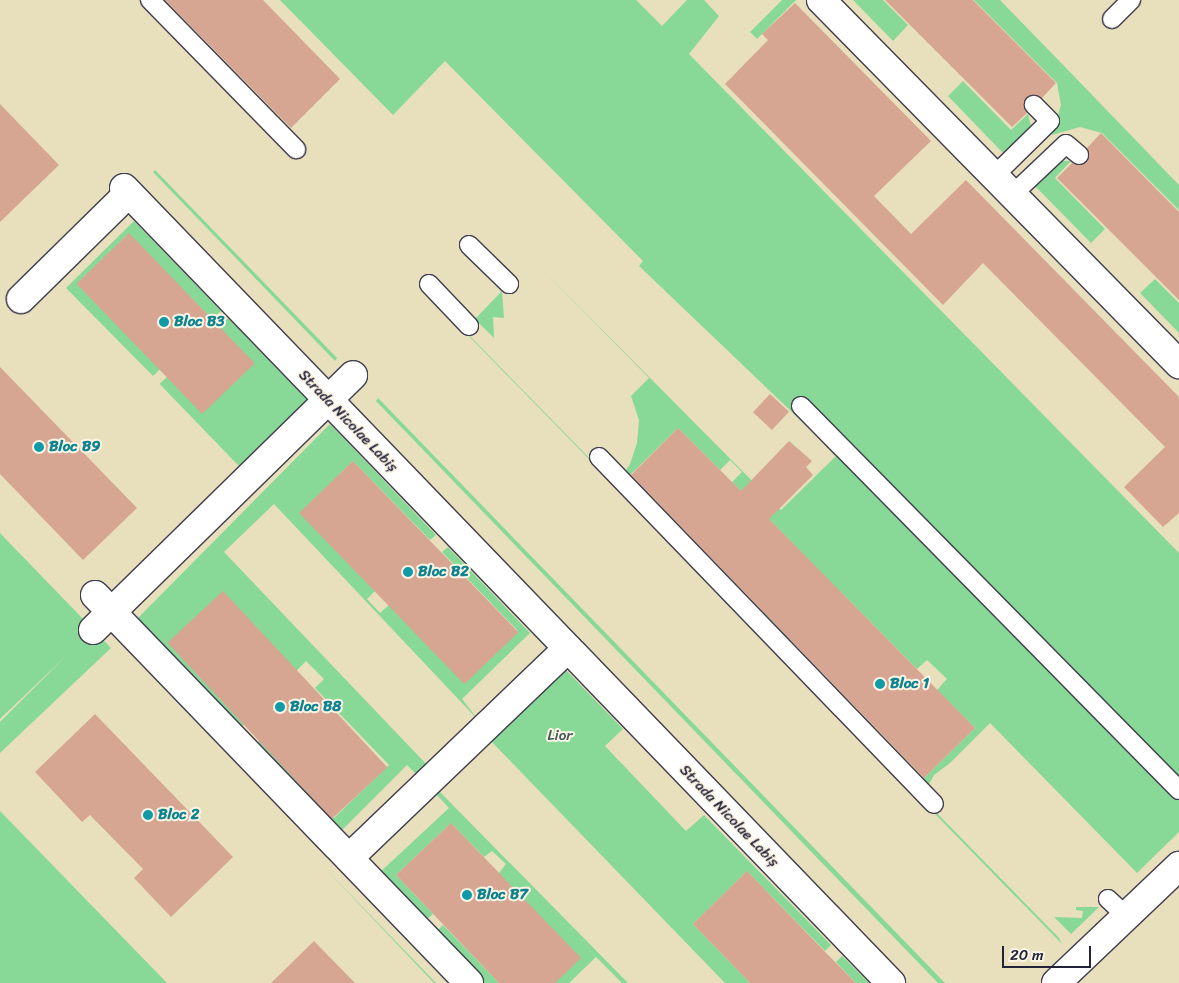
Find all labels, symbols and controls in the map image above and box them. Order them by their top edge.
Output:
place label: Bloc B3 [174,313,224,331]
marker: Bloc B3 [158,316,170,328]
street label: Strada Nicolae Labiș [294,366,402,476]
place label: Bloc B9 [49,438,100,456]
marker: Bloc B9 [33,441,45,453]
place label: Bloc B2 [418,563,469,581]
marker: Bloc B2 [402,566,414,578]
place label: Bloc 1 [890,675,929,693]
marker: Bloc 1 [874,678,886,690]
place label: Bloc B8 [290,698,341,716]
marker: Bloc B8 [274,701,286,713]
park label: Lior [548,727,572,745]
street label: Strada Nicolae Labiș [675,761,783,871]
place label: Bloc 2 [158,806,199,824]
marker: Bloc 2 [142,809,154,821]
place label: Bloc B7 [477,886,528,904]
marker: Bloc B7 [461,889,473,901]
scale bar [1004,936,1093,968]
text: 20 m [1010,942,1044,968]

